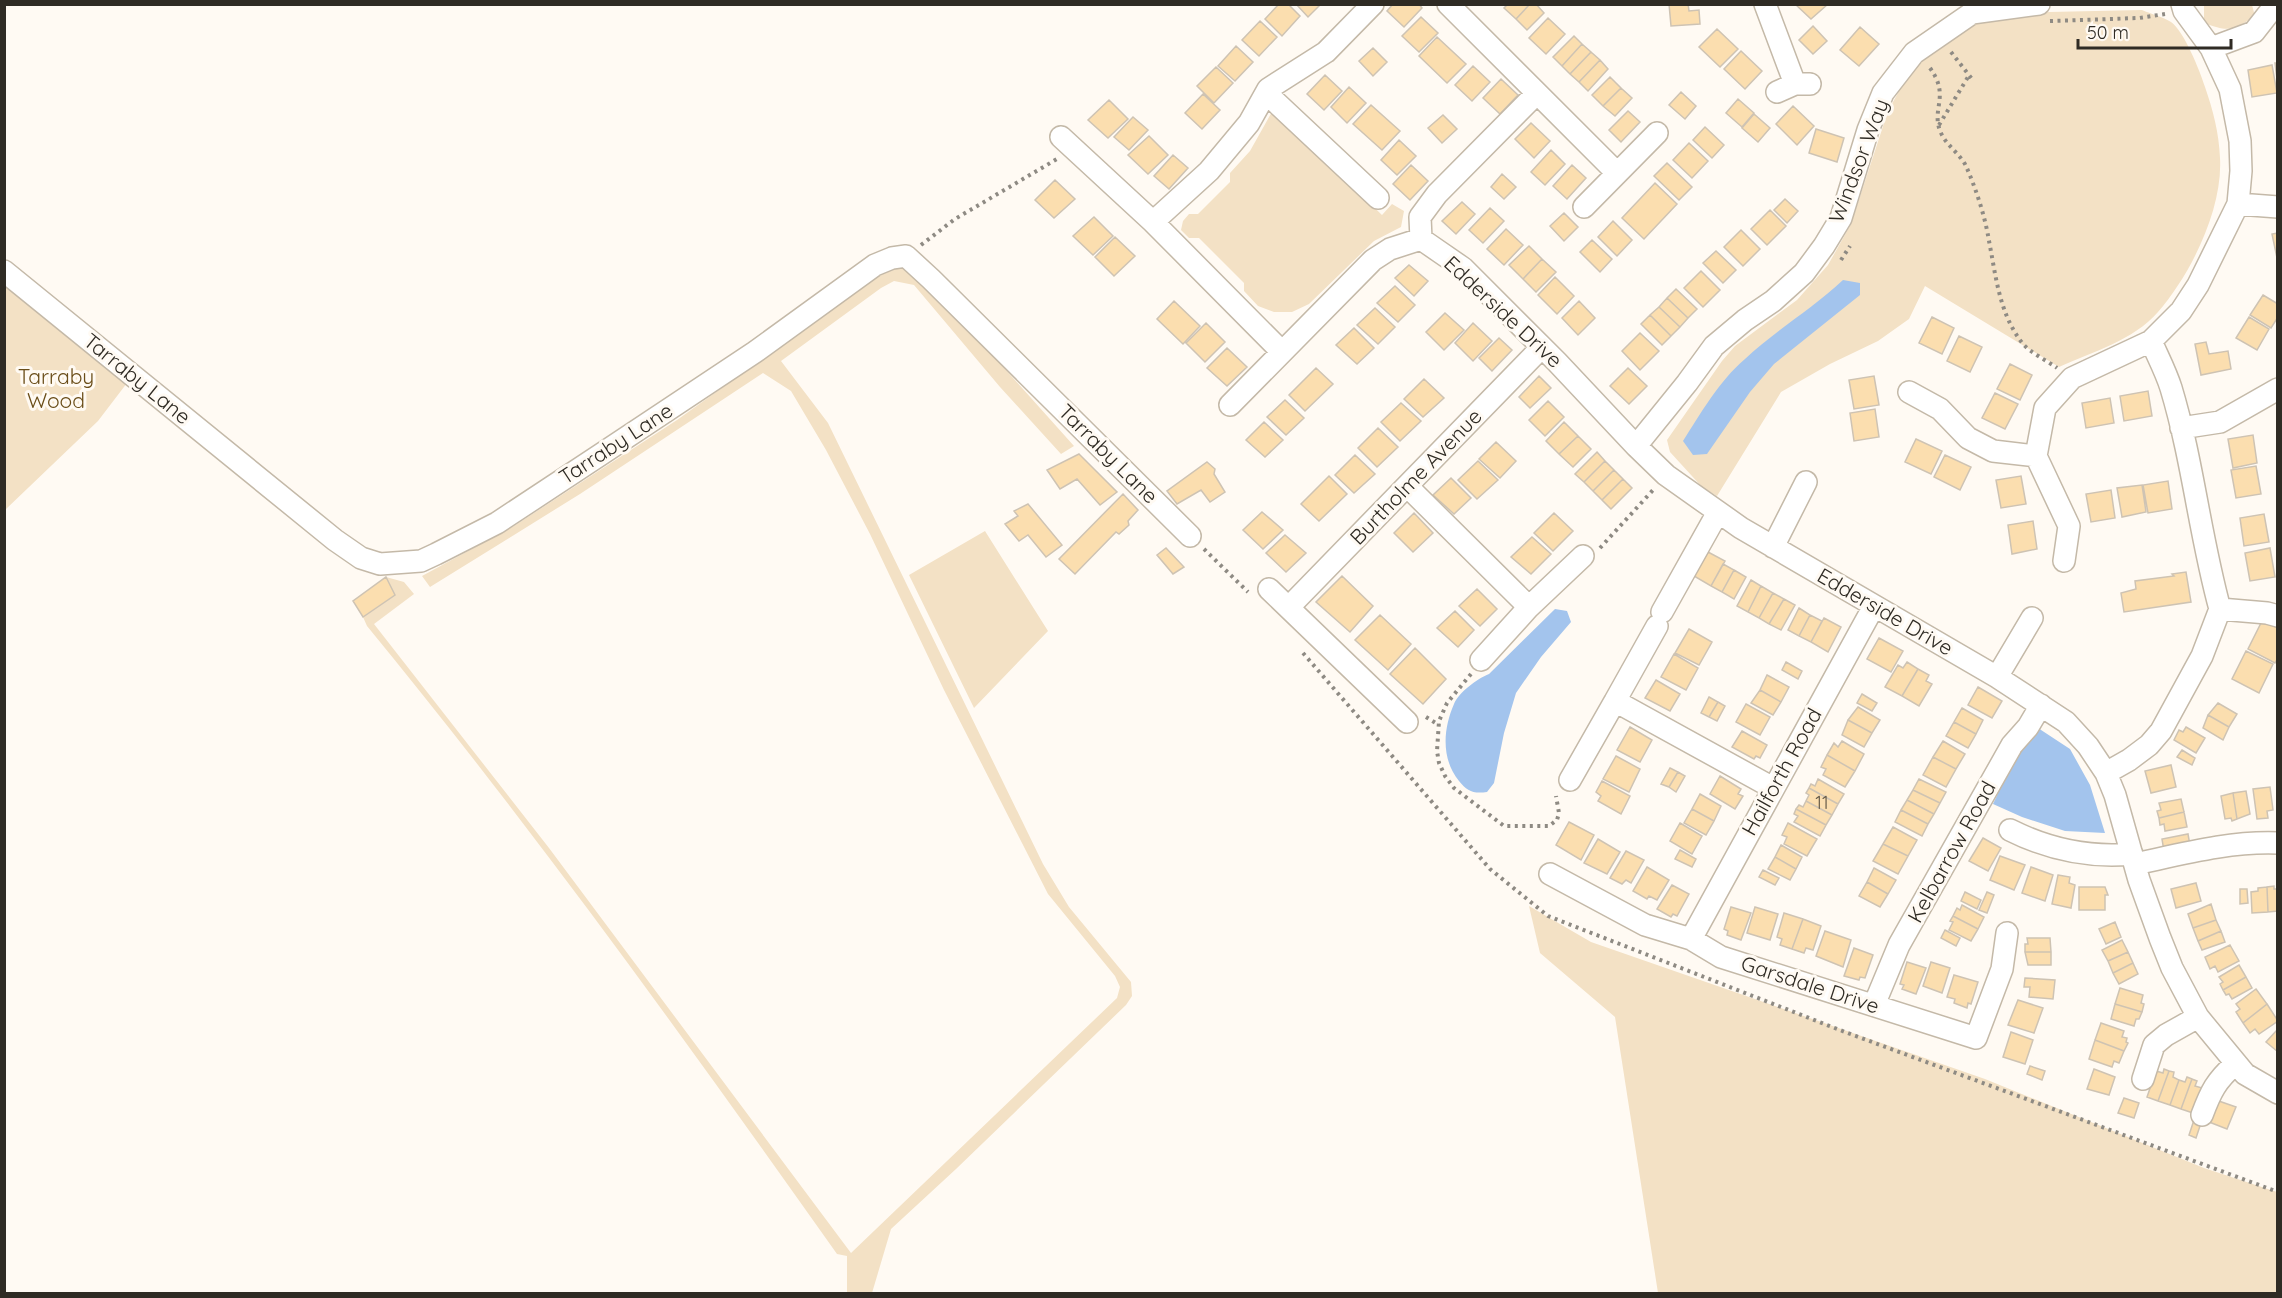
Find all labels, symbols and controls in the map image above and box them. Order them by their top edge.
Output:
scale bar [2078,12,2231,50]
text: 50 m [2087,21,2129,44]
street label: Windsor Way [1823,95,1894,226]
street label: Edderside Drive [1439,250,1568,373]
street label: Tarraby Lane [79,327,196,429]
park label: Tarraby Wood [18,363,94,413]
street label: Tarraby Lane [554,397,677,490]
street label: Tarraby Lane [1053,398,1164,509]
street label: Burtholme Avenue [1344,403,1487,550]
street label: Edderside Drive [1813,562,1958,661]
street label: Hailforth Road [1735,703,1827,840]
street label: Kelbarrow Road [1901,776,2001,927]
house number: 11 [1815,791,1829,814]
street label: Garsdale Drive [1738,949,1883,1019]

